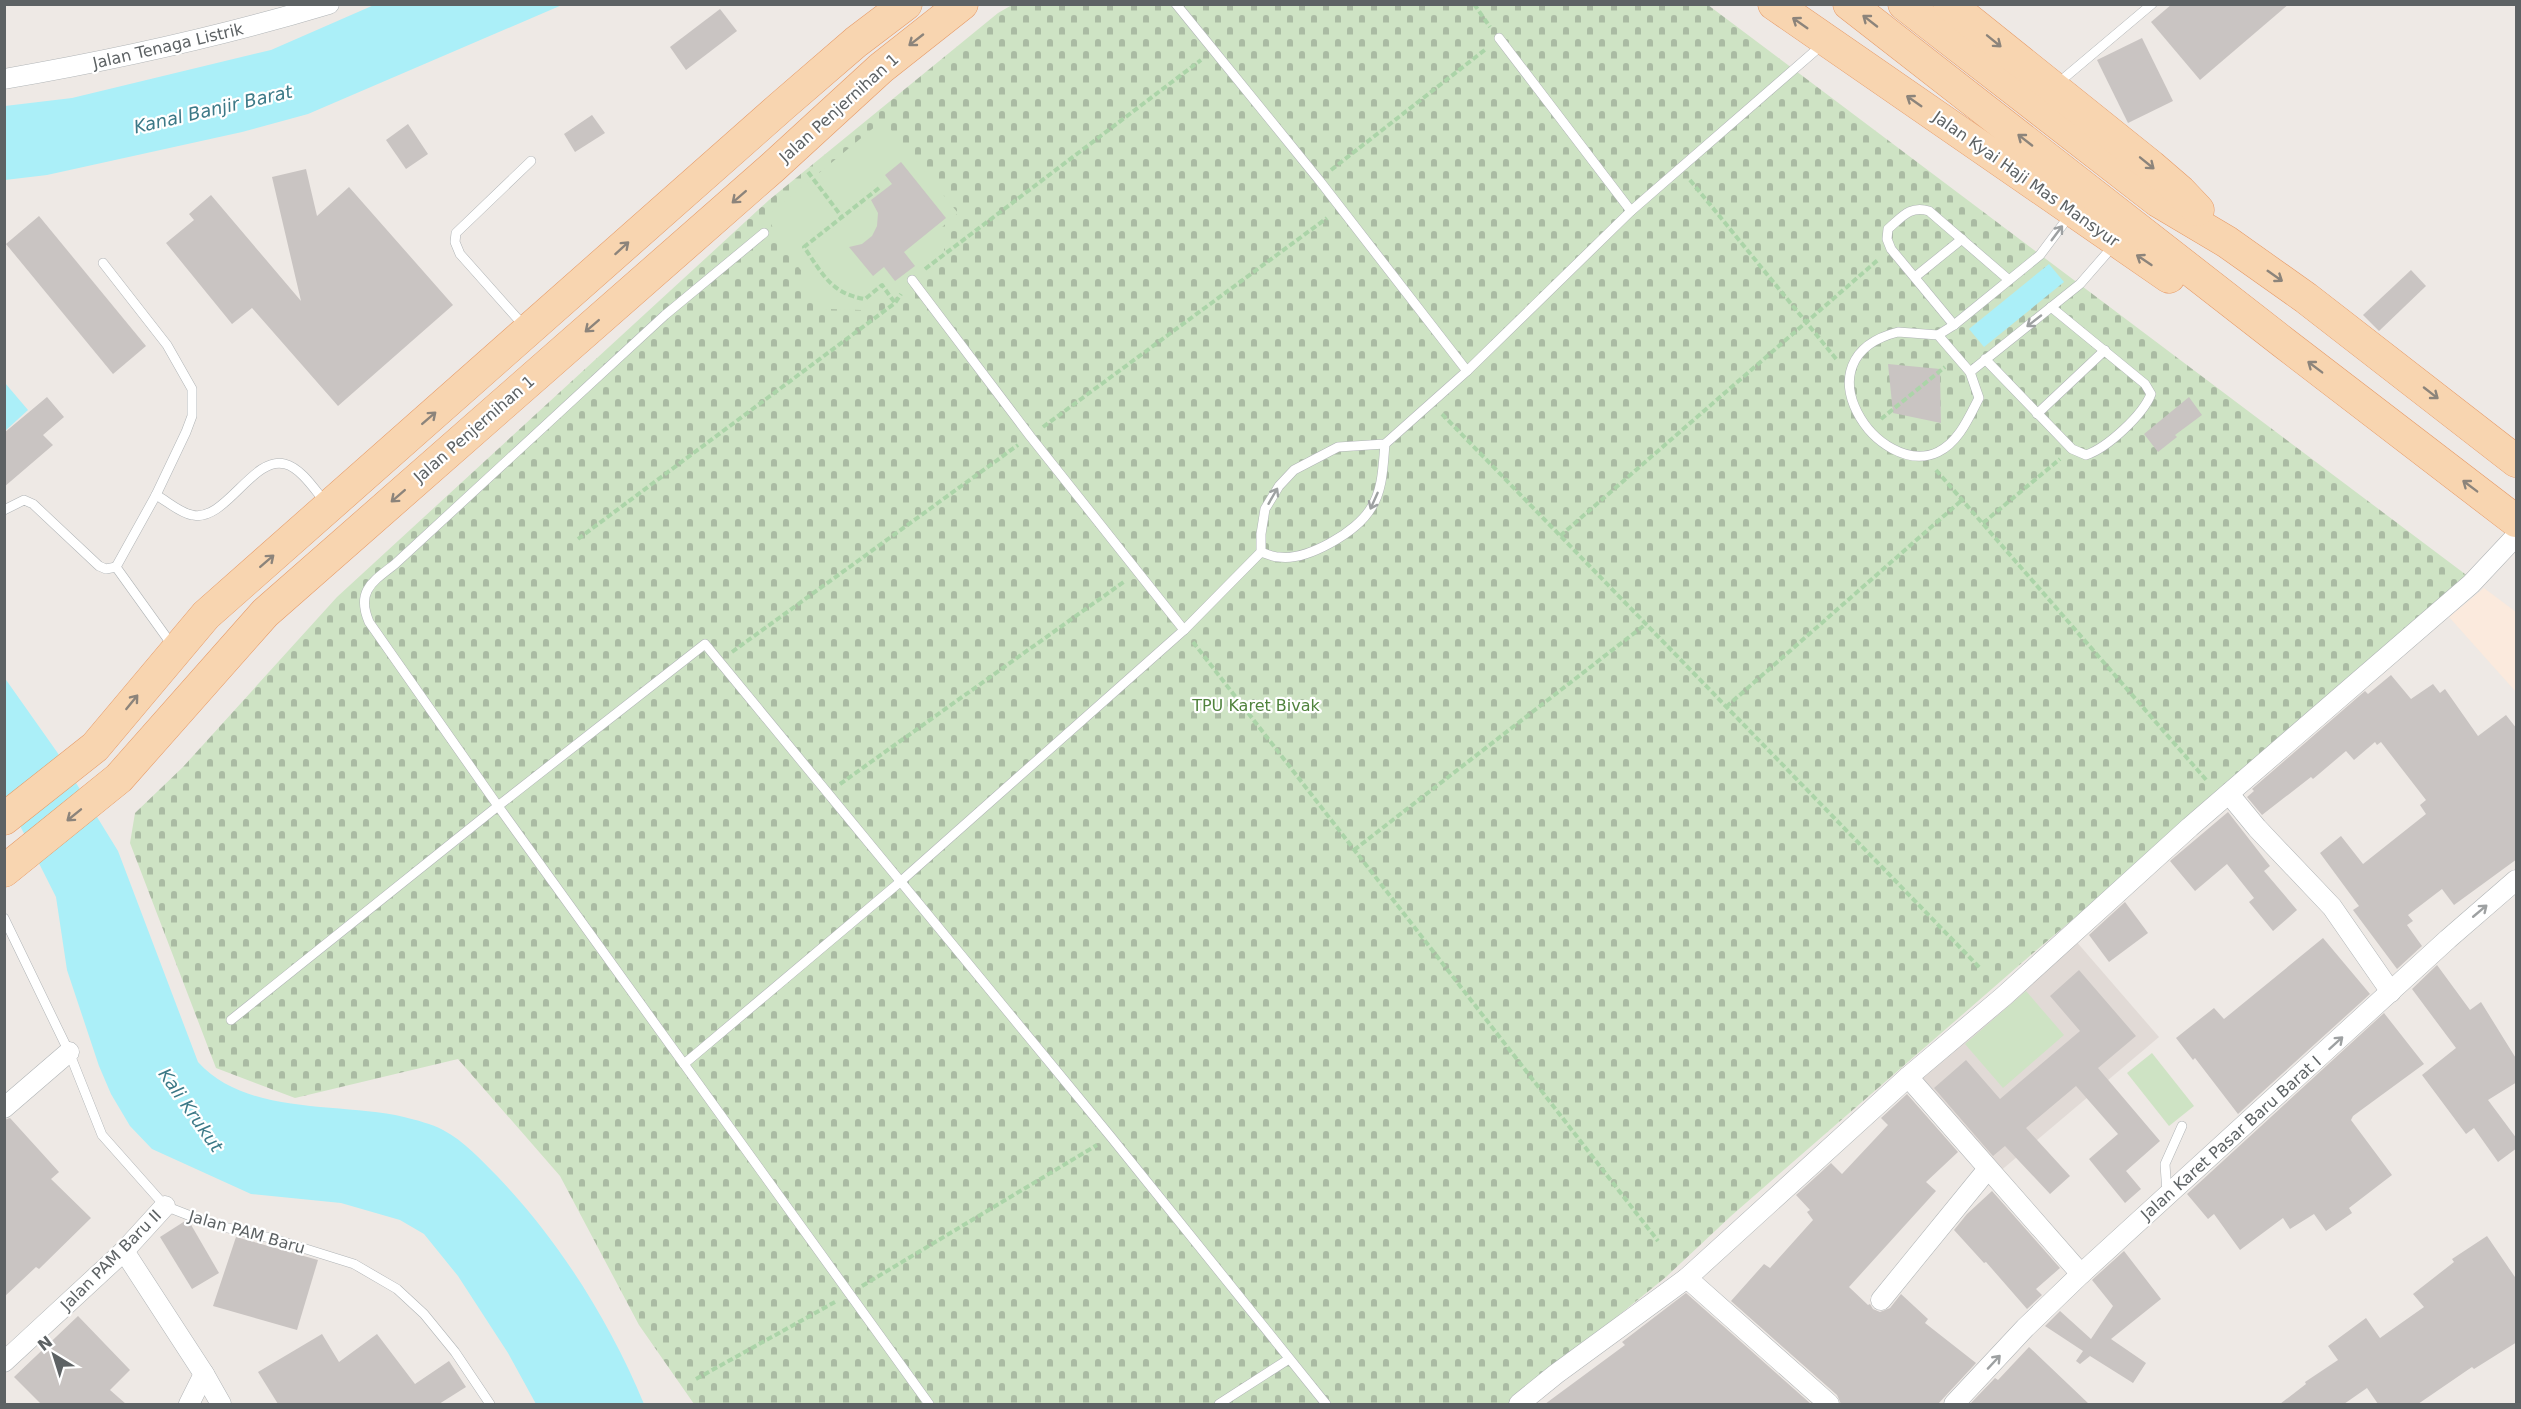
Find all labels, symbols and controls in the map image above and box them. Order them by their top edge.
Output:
one-way arrow [1863,15,1879,27]
one-way arrow [1793,17,1809,29]
street label: Jalan Tenaga Listrik [90,19,246,73]
one-way arrow [908,34,924,47]
one-way arrow [1986,34,2002,47]
street label: Jalan Penjernihan 1 [775,50,902,167]
water label: Kanal Banjir Barat [132,80,295,137]
one-way arrow [1906,95,1923,107]
street label: Jalan Kyai Haji Mas Mansyur [1928,107,2123,251]
one-way arrow [2017,134,2033,147]
one-way arrow [2138,156,2154,169]
one-way arrow [731,190,746,204]
one-way arrow [2050,225,2063,241]
one-way arrow [614,241,630,254]
one-way arrow [2136,254,2152,266]
one-way arrow [2267,270,2283,282]
one-way arrow [2026,314,2042,327]
one-way arrow [585,319,600,333]
one-way arrow [2307,361,2323,374]
street label: Jalan Penjernihan 1 [409,371,538,487]
one-way arrow [2423,387,2439,400]
one-way arrow [421,411,436,425]
one-way arrow [2462,479,2478,492]
one-way arrow [1267,488,1279,505]
one-way arrow [391,489,406,503]
one-way arrow [1367,492,1379,510]
one-way arrow [259,555,275,568]
one-way arrow [125,695,139,710]
park label: TPU Karet Bivak [1191,696,1321,715]
one-way arrow [66,808,82,821]
one-way arrow [2472,904,2487,918]
one-way arrow [2328,1036,2343,1050]
street label: Jalan Karet Pasar Baru Barat I [2136,1052,2325,1225]
water label: Kali Krukut [154,1064,228,1157]
street label: Jalan PAM Baru II [56,1206,165,1315]
street label: Jalan PAM Baru [186,1206,307,1258]
north arrow [24,1325,84,1385]
text: N [34,1332,56,1355]
one-way arrow [1986,1354,2001,1369]

